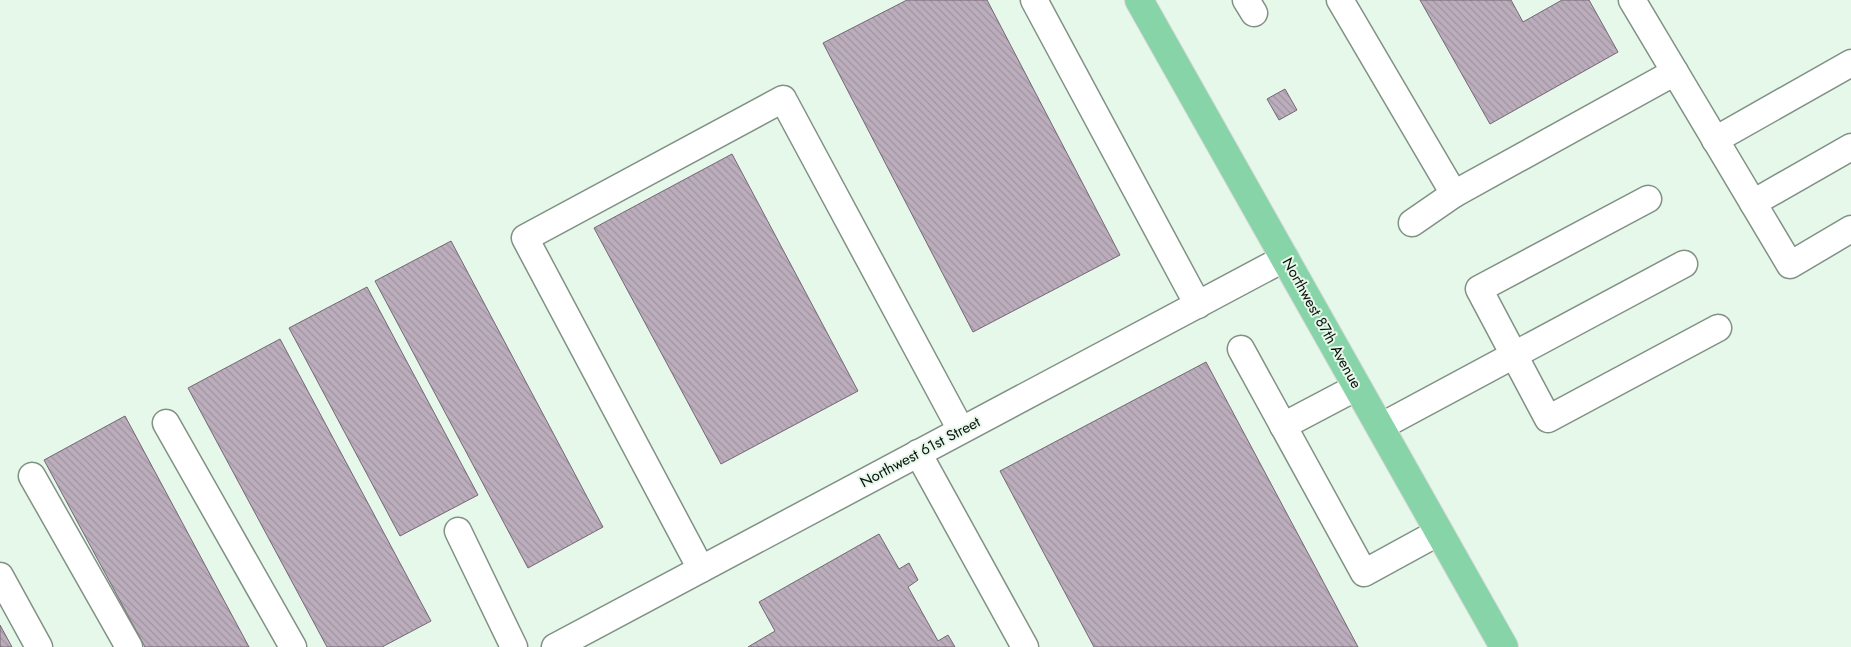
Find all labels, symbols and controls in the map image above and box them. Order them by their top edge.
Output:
street label: Northwest 87th Avenue [1277,253,1367,393]
street label: Northwest 61st Street [856,411,984,493]

